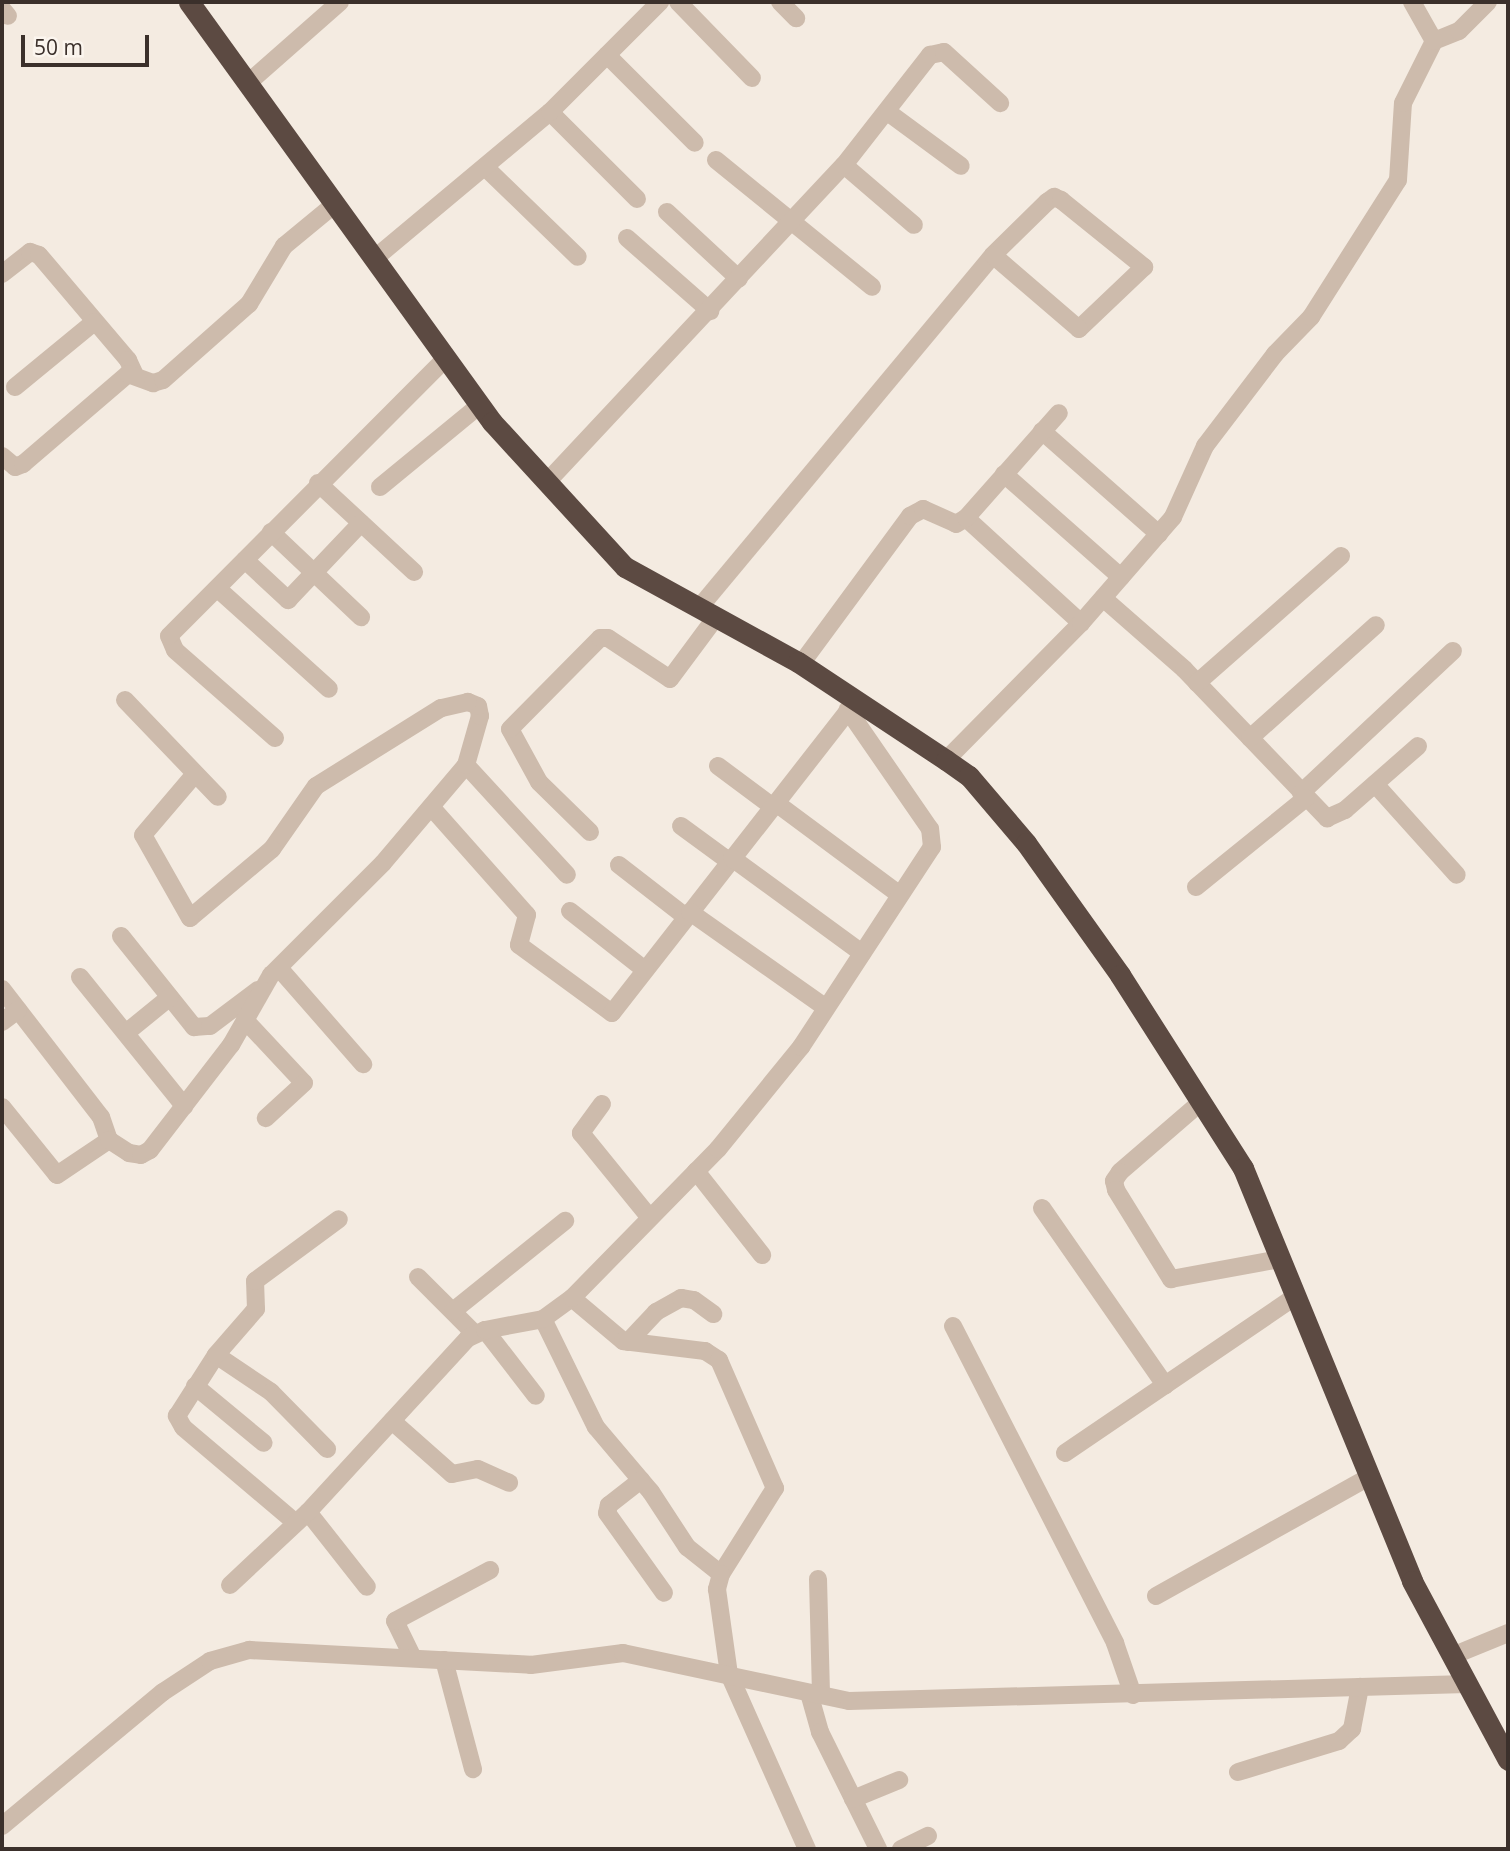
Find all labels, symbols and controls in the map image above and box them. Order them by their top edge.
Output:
scale bar [24,21,152,65]
text: 50 m [34,33,83,61]

